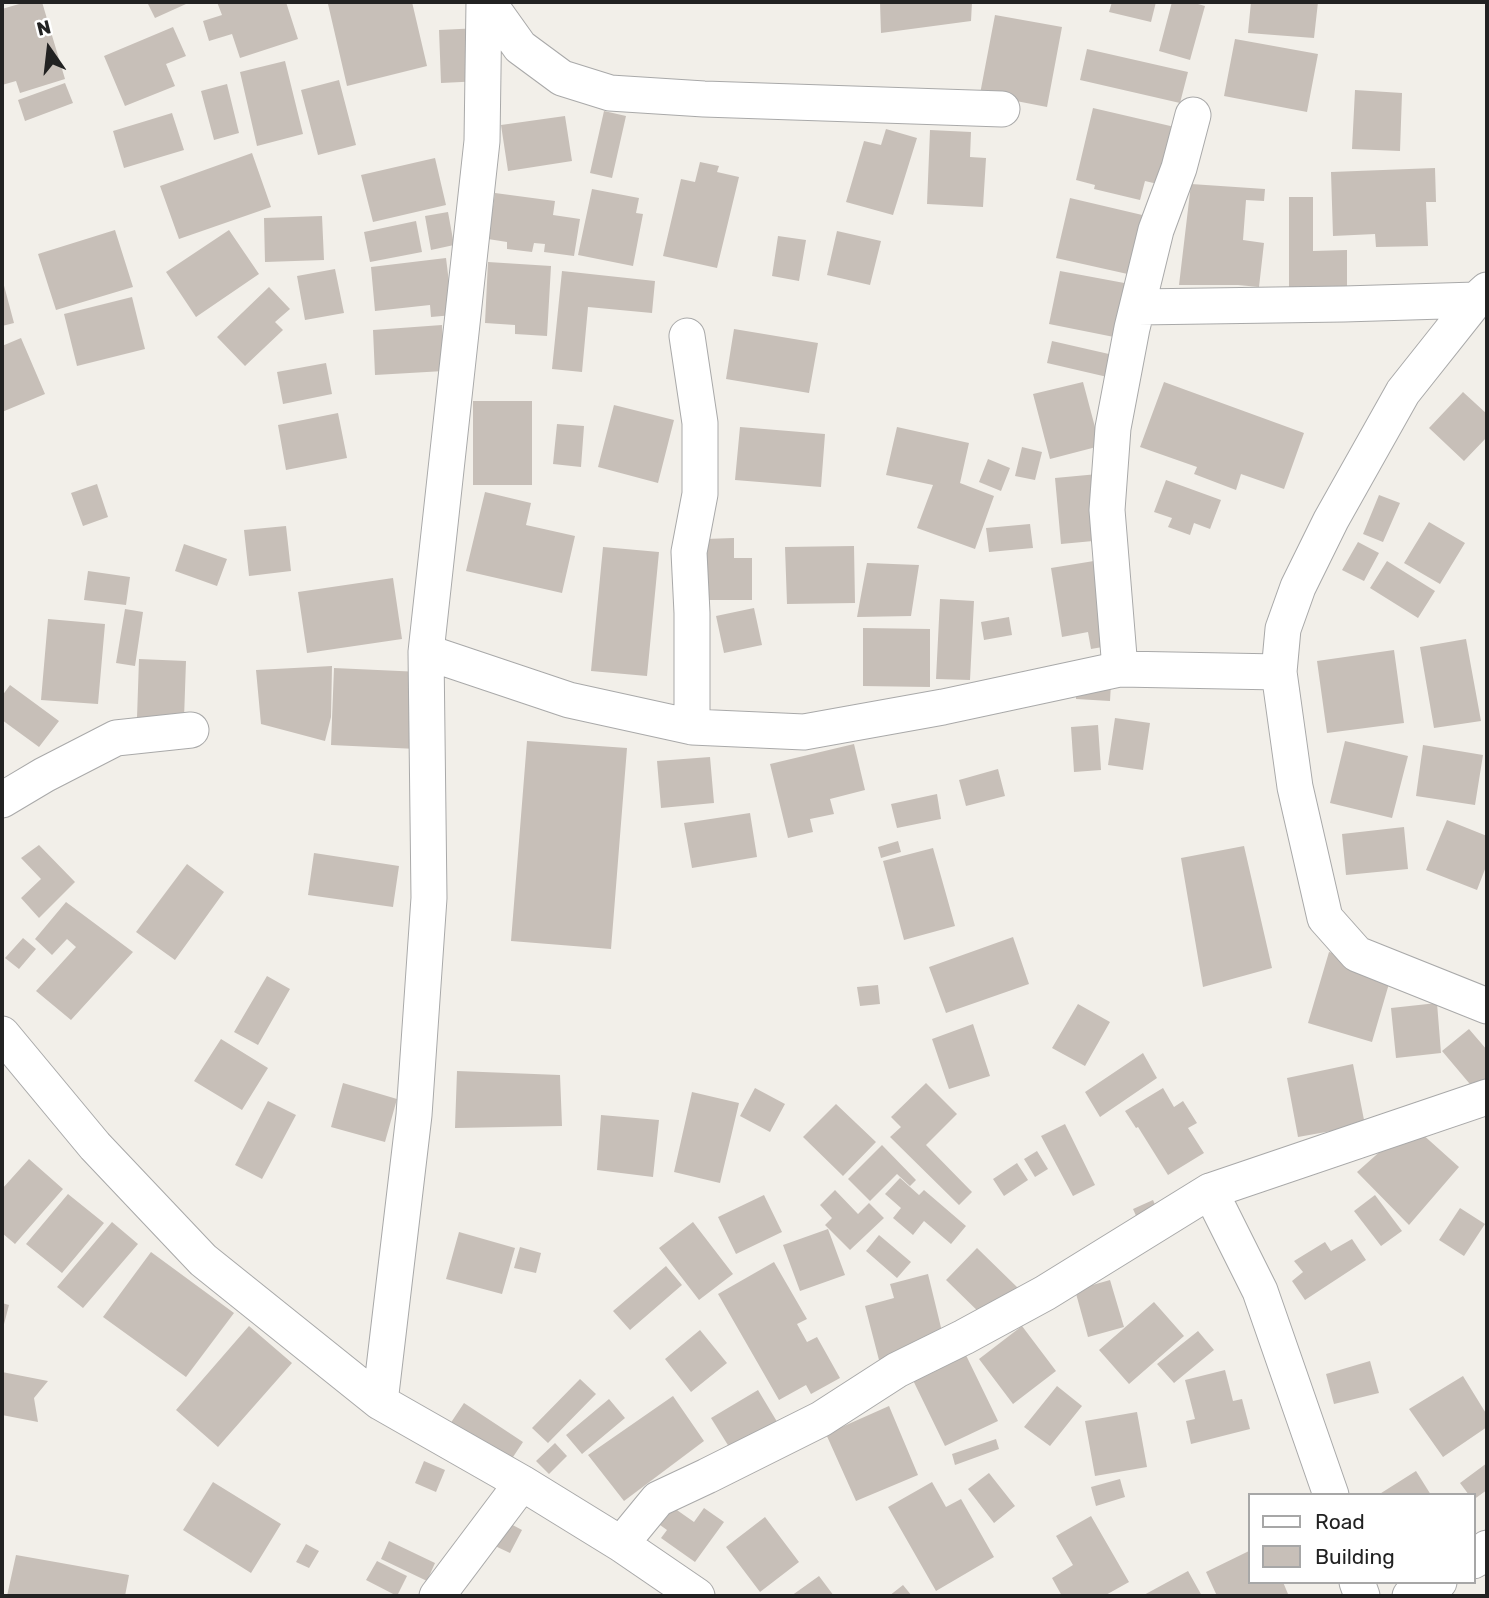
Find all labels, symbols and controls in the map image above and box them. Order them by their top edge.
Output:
north arrow [14,14,84,84]
text: N [34,15,53,41]
legend [1248,1493,1475,1584]
text: Road [1315,1509,1365,1534]
text: Building [1315,1544,1395,1569]

